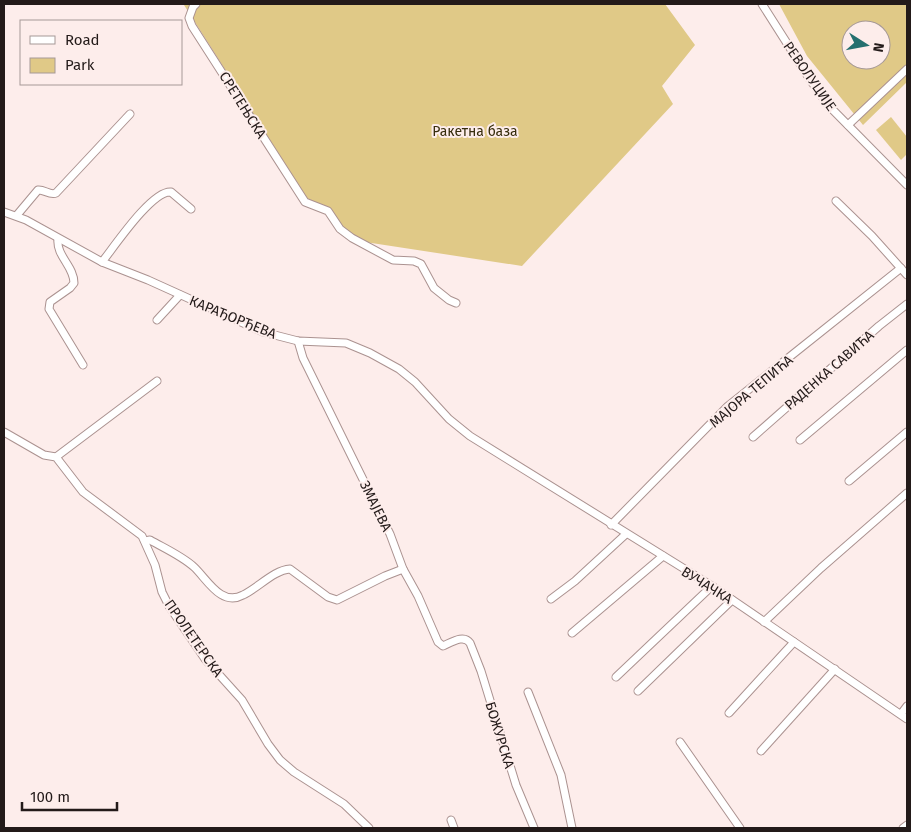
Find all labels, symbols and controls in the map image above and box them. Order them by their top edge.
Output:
legend [20,20,182,85]
north arrow [841,20,891,70]
text: Road [65,31,100,49]
street label: РЕВОЛУЦИЈЕ [779,38,840,114]
text: N [869,41,888,54]
text: Park [65,56,95,74]
street label: СРЕТЕЊСКА [215,69,270,142]
park label: Ракетна база [432,123,518,140]
street label: КАРАЂОРЂЕВА [187,292,279,343]
street label: РАДЕНКА САВИЋА [781,327,877,414]
street label: МАЈОРА ТЕПИЋА [706,352,797,431]
street label: ЗМАЈЕВА [356,478,395,534]
street label: ВУЧАЧКА [678,563,735,608]
street label: ПРОЛЕТЕРСКА [161,596,227,680]
street label: БОЖУРСКА [481,700,518,771]
scale bar [22,780,118,812]
text: 100 m [30,788,70,806]

